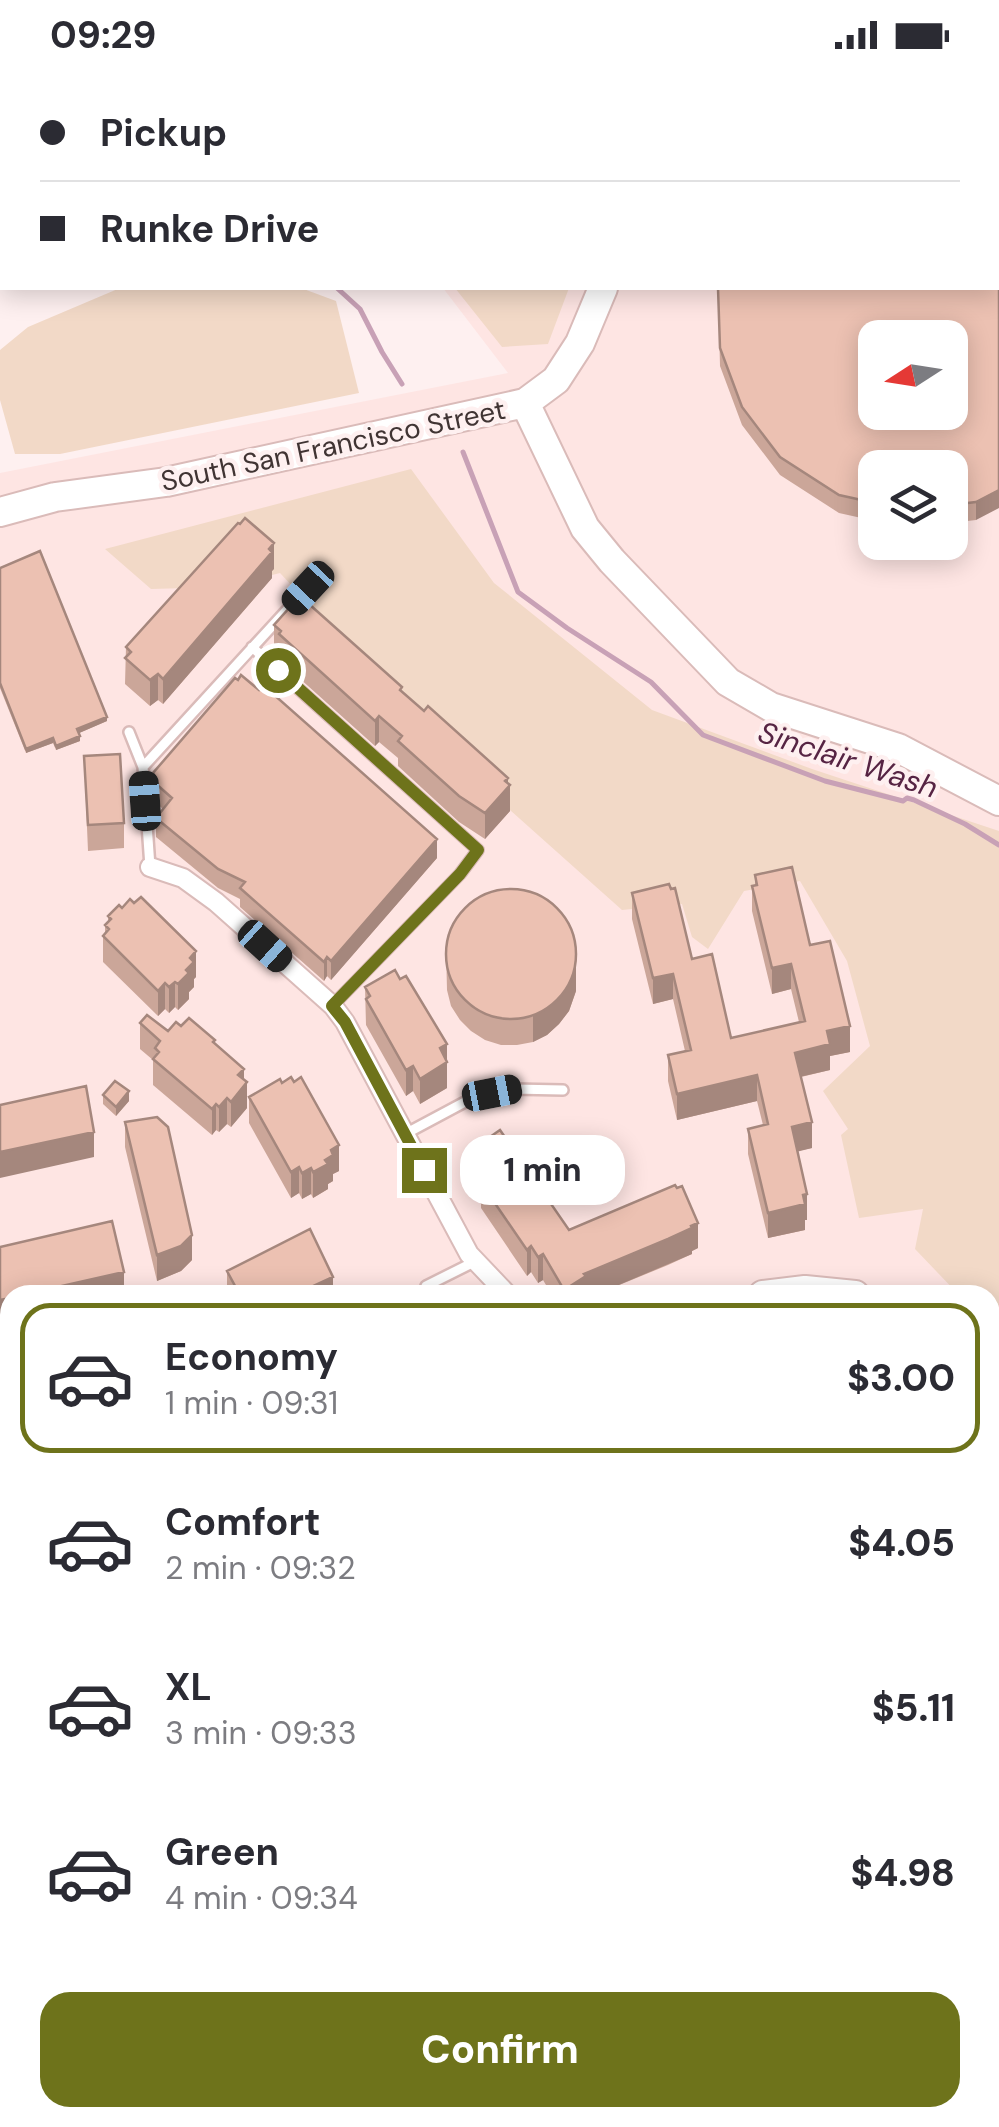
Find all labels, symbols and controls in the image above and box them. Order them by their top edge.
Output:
text: 09:29 [50,10,156,60]
text: Pickup [100,108,227,158]
text: Runke Drive [100,204,319,254]
north arrow [858,320,968,430]
map controls [858,320,968,560]
street label: South San Francisco Street [157,391,509,500]
button: layers [858,450,968,560]
car [277,556,339,620]
route start [256,648,301,693]
water label: Sinclair Wash [754,712,943,807]
car [128,770,162,832]
car [233,915,297,977]
car [460,1073,524,1113]
callout: 1 min [459,1135,624,1205]
route end [402,1148,447,1193]
text: 1 min [503,1149,582,1191]
text: Economy [165,1332,338,1382]
icon: car [45,1333,135,1423]
text: $3.00 [847,1353,955,1403]
text: 1 min · 09:31 [165,1382,338,1424]
text: Comfort [165,1497,321,1547]
icon: car [45,1498,135,1588]
text: $4.05 [848,1518,955,1568]
text: 2 min · 09:32 [165,1547,356,1589]
text: XL [165,1662,212,1712]
icon: car [45,1663,135,1753]
text: $5.11 [872,1683,955,1733]
text: 3 min · 09:33 [165,1712,357,1754]
text: Green [165,1827,279,1877]
icon: car [45,1828,135,1918]
text: $4.98 [850,1848,955,1898]
text: 4 min · 09:34 [165,1877,358,1919]
button: Confirm [40,1992,960,2107]

